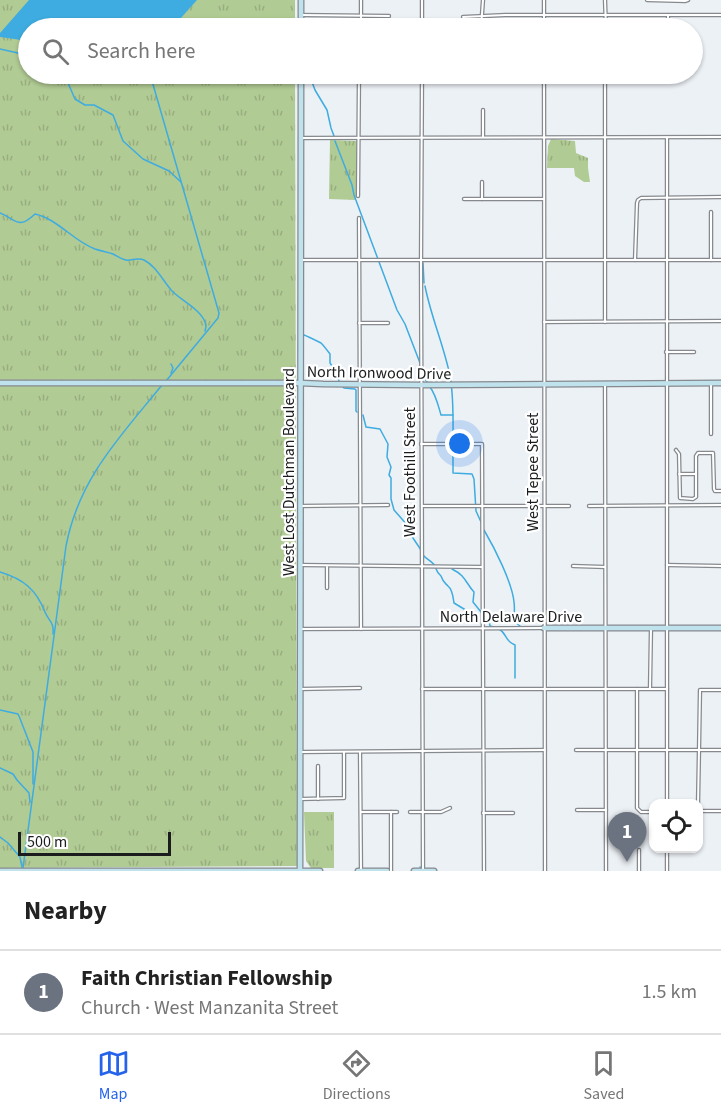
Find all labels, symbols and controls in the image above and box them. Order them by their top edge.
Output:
search box [18,18,703,84]
icon: search [39,35,72,68]
text: Search here [87,35,195,67]
street label: North Ironwood Drive [307,361,451,385]
street label: West Lost Dutchman Boulevard [278,368,300,576]
street label: West Foothill Street [399,407,421,537]
street label: West Tepee Street [522,412,544,532]
your location [445,429,474,458]
street label: North Delaware Drive [440,606,582,628]
map controls [649,799,703,853]
button: locate [649,799,703,853]
pin: 1 [608,812,646,862]
scale bar [18,829,171,856]
text: 500 m [27,831,67,853]
text: Nearby [24,892,107,929]
text: Faith Christian Fellowship [81,962,333,994]
text: 1 [38,978,49,1006]
text: 1.5 km [642,978,697,1006]
text: Church · West Manzanita Street [81,994,338,1022]
tab: Map [97,1047,130,1105]
tab: Directions [323,1047,390,1105]
tab: Saved [584,1047,624,1105]

